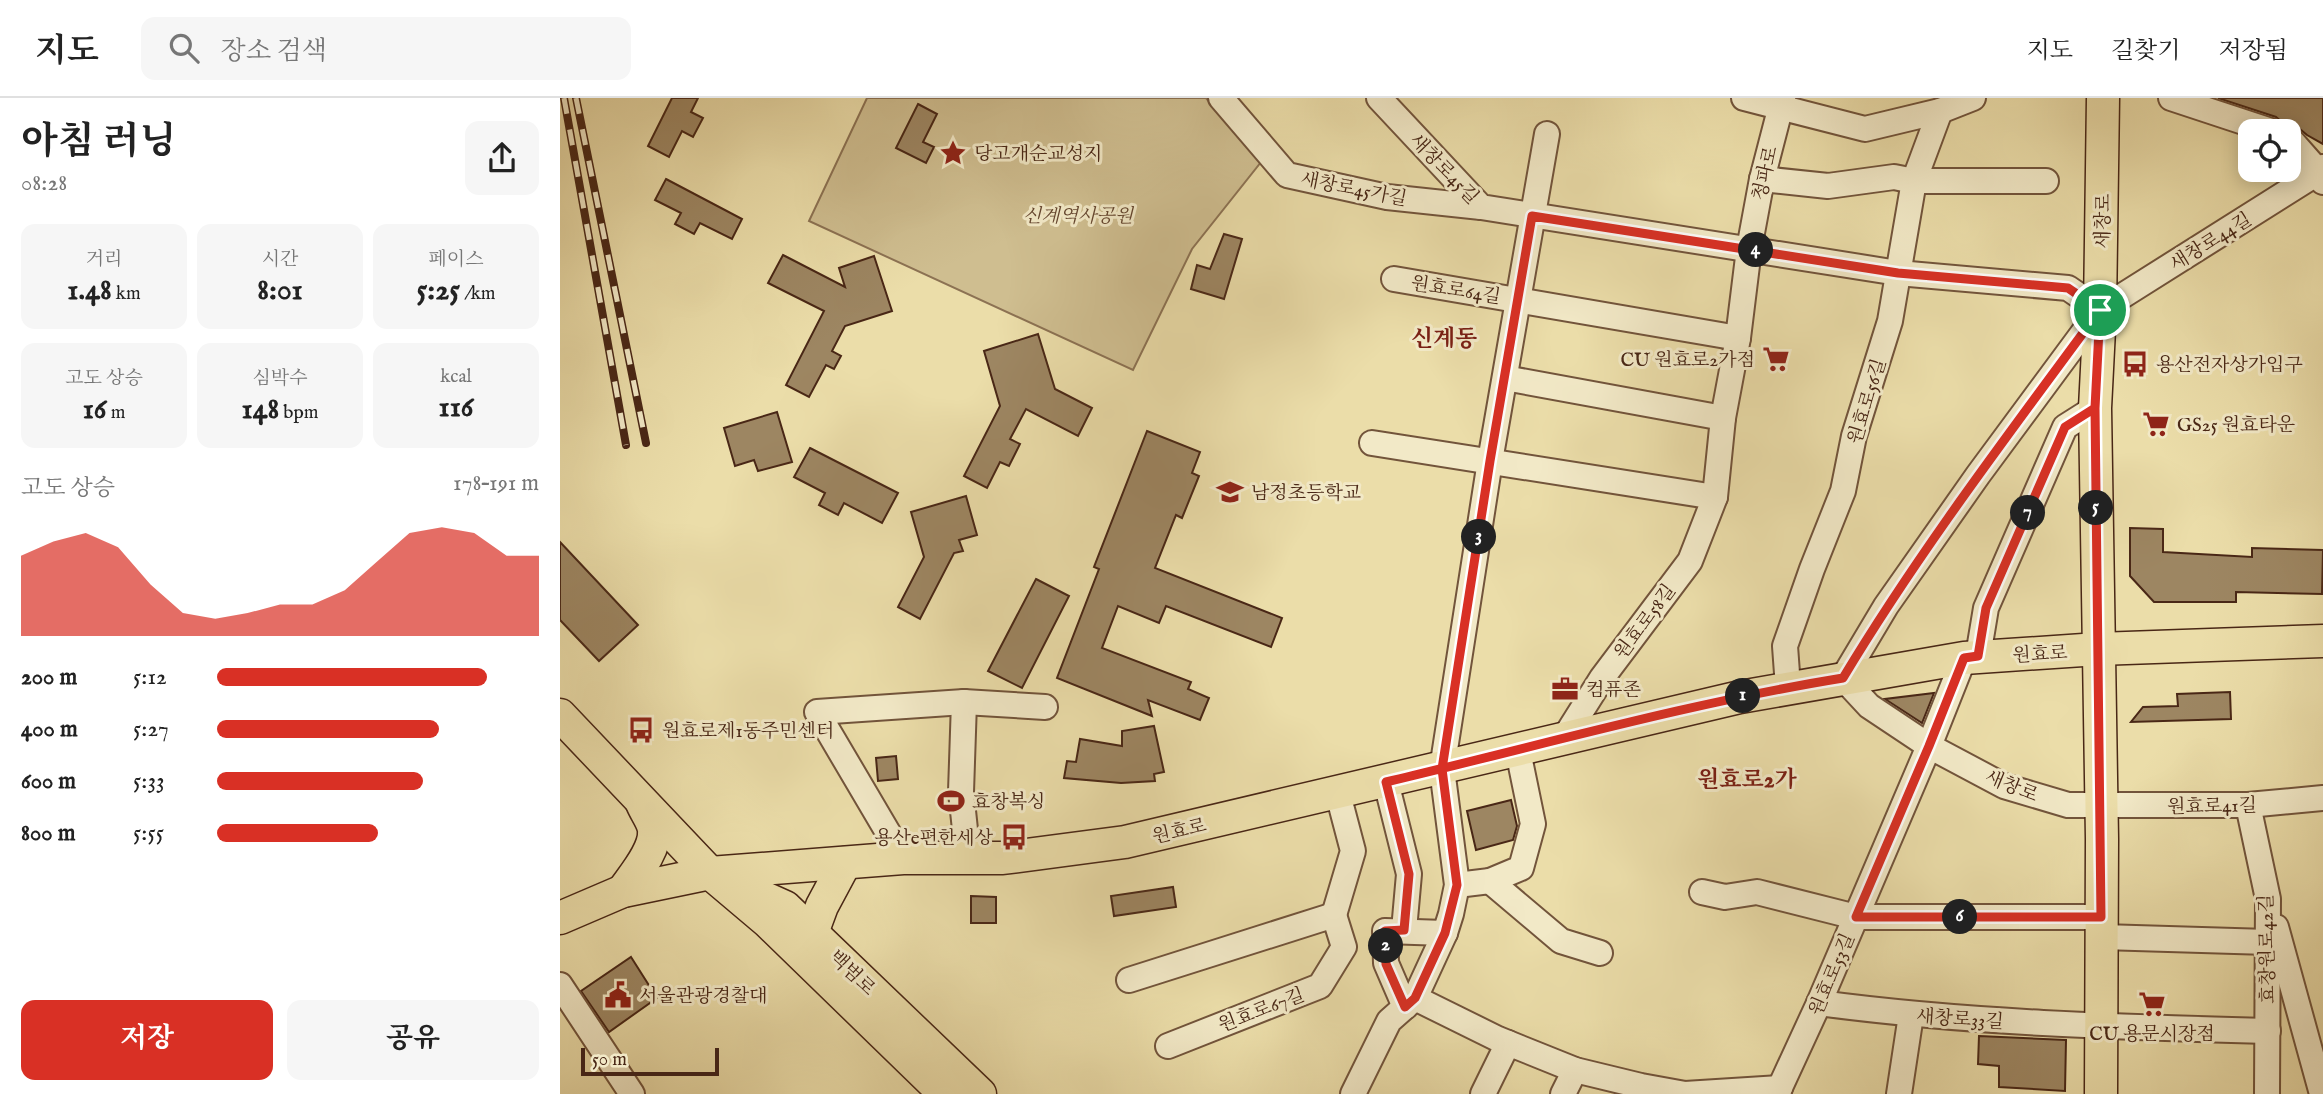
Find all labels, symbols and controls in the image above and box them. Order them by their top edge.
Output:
search box [141,17,631,80]
icon: search [165,29,203,67]
text: 지도 [35,31,99,73]
text: 장소 검색 [221,35,327,68]
text: 지도 [2027,36,2073,67]
text: 길찾기 [2111,36,2180,67]
text: 저장됨 [2218,36,2288,67]
text: 아침 러닝 [21,119,176,167]
map controls [2238,119,2301,182]
button: locate [2238,119,2301,182]
button: share [465,121,539,195]
street label: 새창로45길 [1404,129,1483,210]
place icon: 당고개순교성지 [938,138,968,168]
place label: 당고개순교성지 [974,143,1102,167]
street label: 청파로 [1748,144,1784,203]
street label: 새창로45가길 [1298,168,1409,212]
text: 08:28 [21,169,67,198]
street label: 새창로 [2092,193,2116,249]
park label: 신계역사공원 [1023,205,1135,229]
street label: 새창로44길 [2166,208,2256,277]
pin: 4 [1738,232,1774,268]
text: 4 [1751,237,1760,261]
text: 거리 [86,248,122,272]
text: 시간 [262,248,298,272]
text: 페이스 [428,248,484,272]
text: 1.48 [67,272,112,310]
text: 8:01 [257,272,303,310]
text: 5:25 [416,272,460,310]
street label: 원효로64길 [1409,272,1502,310]
pin [2070,280,2130,340]
text: km [112,282,141,306]
text: /km [460,282,496,306]
icon: arrive [2081,291,2119,329]
district label: 신계동 [1411,325,1477,354]
supermarket icon: CU 원효로2가점 [1761,344,1791,374]
place label: CU 원효로2가점 [1620,349,1755,373]
bus stop icon: 용산전자상가입구 [2120,349,2150,379]
place label: 용산전자상가입구 [2156,354,2303,378]
street label: 원효로56길 [1844,356,1892,447]
text: kcal [440,365,472,389]
text: 고도 상승 [65,367,143,391]
text: 심박수 [252,367,308,391]
text: 116 [438,389,474,427]
text: 16 [83,391,107,429]
text: 148 [242,391,279,429]
text: m [107,401,125,425]
text: bpm [279,401,318,425]
supermarket icon: GS25 원효타운 [2141,409,2171,439]
place label: GS25 원효타운 [2177,414,2295,438]
text: 178–191 m [453,469,539,498]
text: 고도 상승 [21,474,115,503]
school or university icon: 남정초등학교 [1215,477,1245,507]
place label: 남정초등학교 [1251,482,1361,506]
pin: 5 [2078,490,2114,526]
text: 5 [2092,495,2099,519]
pin: 7 [2010,496,2046,530]
text: 7 [2023,500,2032,524]
pin: 3 [1462,520,1496,555]
text: 3 [1475,524,1482,548]
street label: 원효로58길 [1610,580,1682,664]
street label: 원효로 [2012,642,2068,668]
text: 200 m [21,663,77,692]
text: 5:12 [133,663,167,692]
office icon: 컴퓨존 [1550,674,1580,704]
pin: 1 [1726,678,1760,714]
place label: 컴퓨존 [1586,679,1641,703]
text: 1 [1739,683,1746,707]
text: 400 m [21,715,78,744]
text: 5:27 [133,715,169,744]
bus stop icon: 원효로제1동주민센터 [626,715,656,745]
place label: 원효로제1동주민센터 [662,720,834,744]
street label: 새창로 [1981,765,2041,808]
district label: 원효로2가 [1697,766,1798,795]
text: 600 m [21,767,76,796]
text: 5:33 [133,767,165,796]
sports icon: 효창복싱 [936,786,966,816]
place label: 효창복싱 [972,791,1045,815]
street label: 원효로41길 [2167,794,2257,820]
street label: 원효로 [1150,814,1209,850]
text: 800 m [21,819,75,848]
text: 5:55 [133,819,164,848]
bus stop icon: 용산e편한세상 [999,822,1029,852]
place label: 용산e편한세상 [874,827,994,851]
street label: 효창원로42길 [2255,894,2281,1004]
pin: 6 [1942,900,1978,934]
text: 6 [1955,904,1964,928]
pin: 2 [1368,928,1404,964]
street label: 원효로53길 [1805,930,1861,1020]
text: 2 [1381,933,1390,957]
street label: 백범로 [823,946,880,1001]
public building icon: 서울관광경찰대 [603,980,633,1010]
street label: 원효로67길 [1215,983,1308,1038]
place label: 서울관광경찰대 [639,985,767,1009]
supermarket icon: CU 용문시장점 [2137,989,2167,1019]
button: 저장 [21,1000,273,1080]
button: 공유 [287,1000,539,1080]
street label: 새창로33길 [1915,1005,2004,1035]
place label: CU 용문시장점 [2089,1023,2215,1047]
scale bar [581,1045,719,1077]
text: 50 m [592,1048,627,1072]

